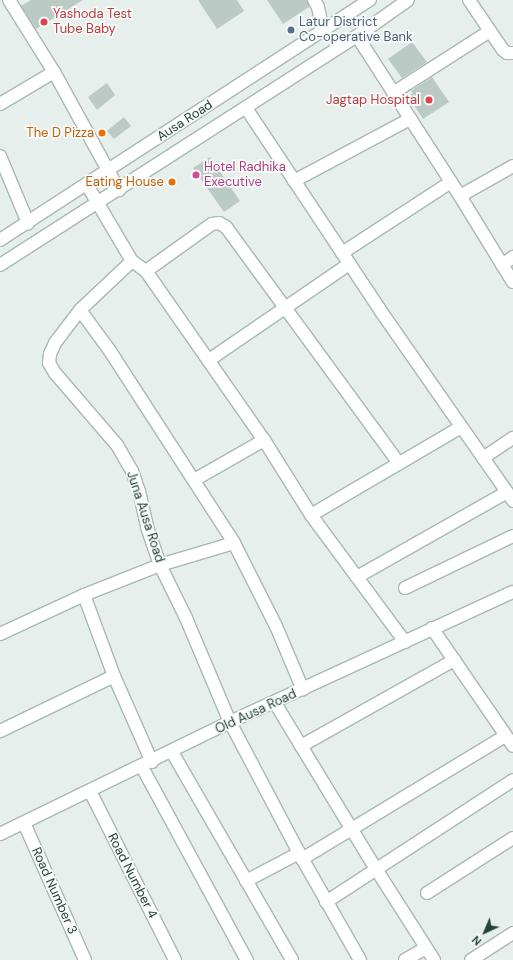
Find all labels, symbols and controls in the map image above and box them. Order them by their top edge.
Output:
place label: Yashoda Test Tube Baby [53,7,132,38]
place label: Latur District Co-operative Bank [299,15,413,46]
marker: Yashoda Test Tube Baby [38,16,50,28]
marker: Latur District Co-operative Bank [286,25,296,35]
place label: Jagtap Hospital [326,92,420,108]
marker: Jagtap Hospital [423,94,435,106]
street label: Ausa Road [154,97,216,145]
place label: The D Pizza [26,125,94,141]
marker: The D Pizza [97,128,107,138]
place label: Hotel Radhika Executive [204,160,286,191]
marker: Hotel Radhika Executive [191,170,201,180]
place label: Eating House [85,174,164,190]
marker: Eating House [167,177,177,187]
street label: Juna Ausa Road [123,469,167,565]
street label: Old Ausa Road [213,686,299,738]
street label: Road Number 4 [104,831,160,921]
street label: Road Number 3 [28,845,80,937]
north arrow [465,912,505,952]
text: N [469,933,484,948]

